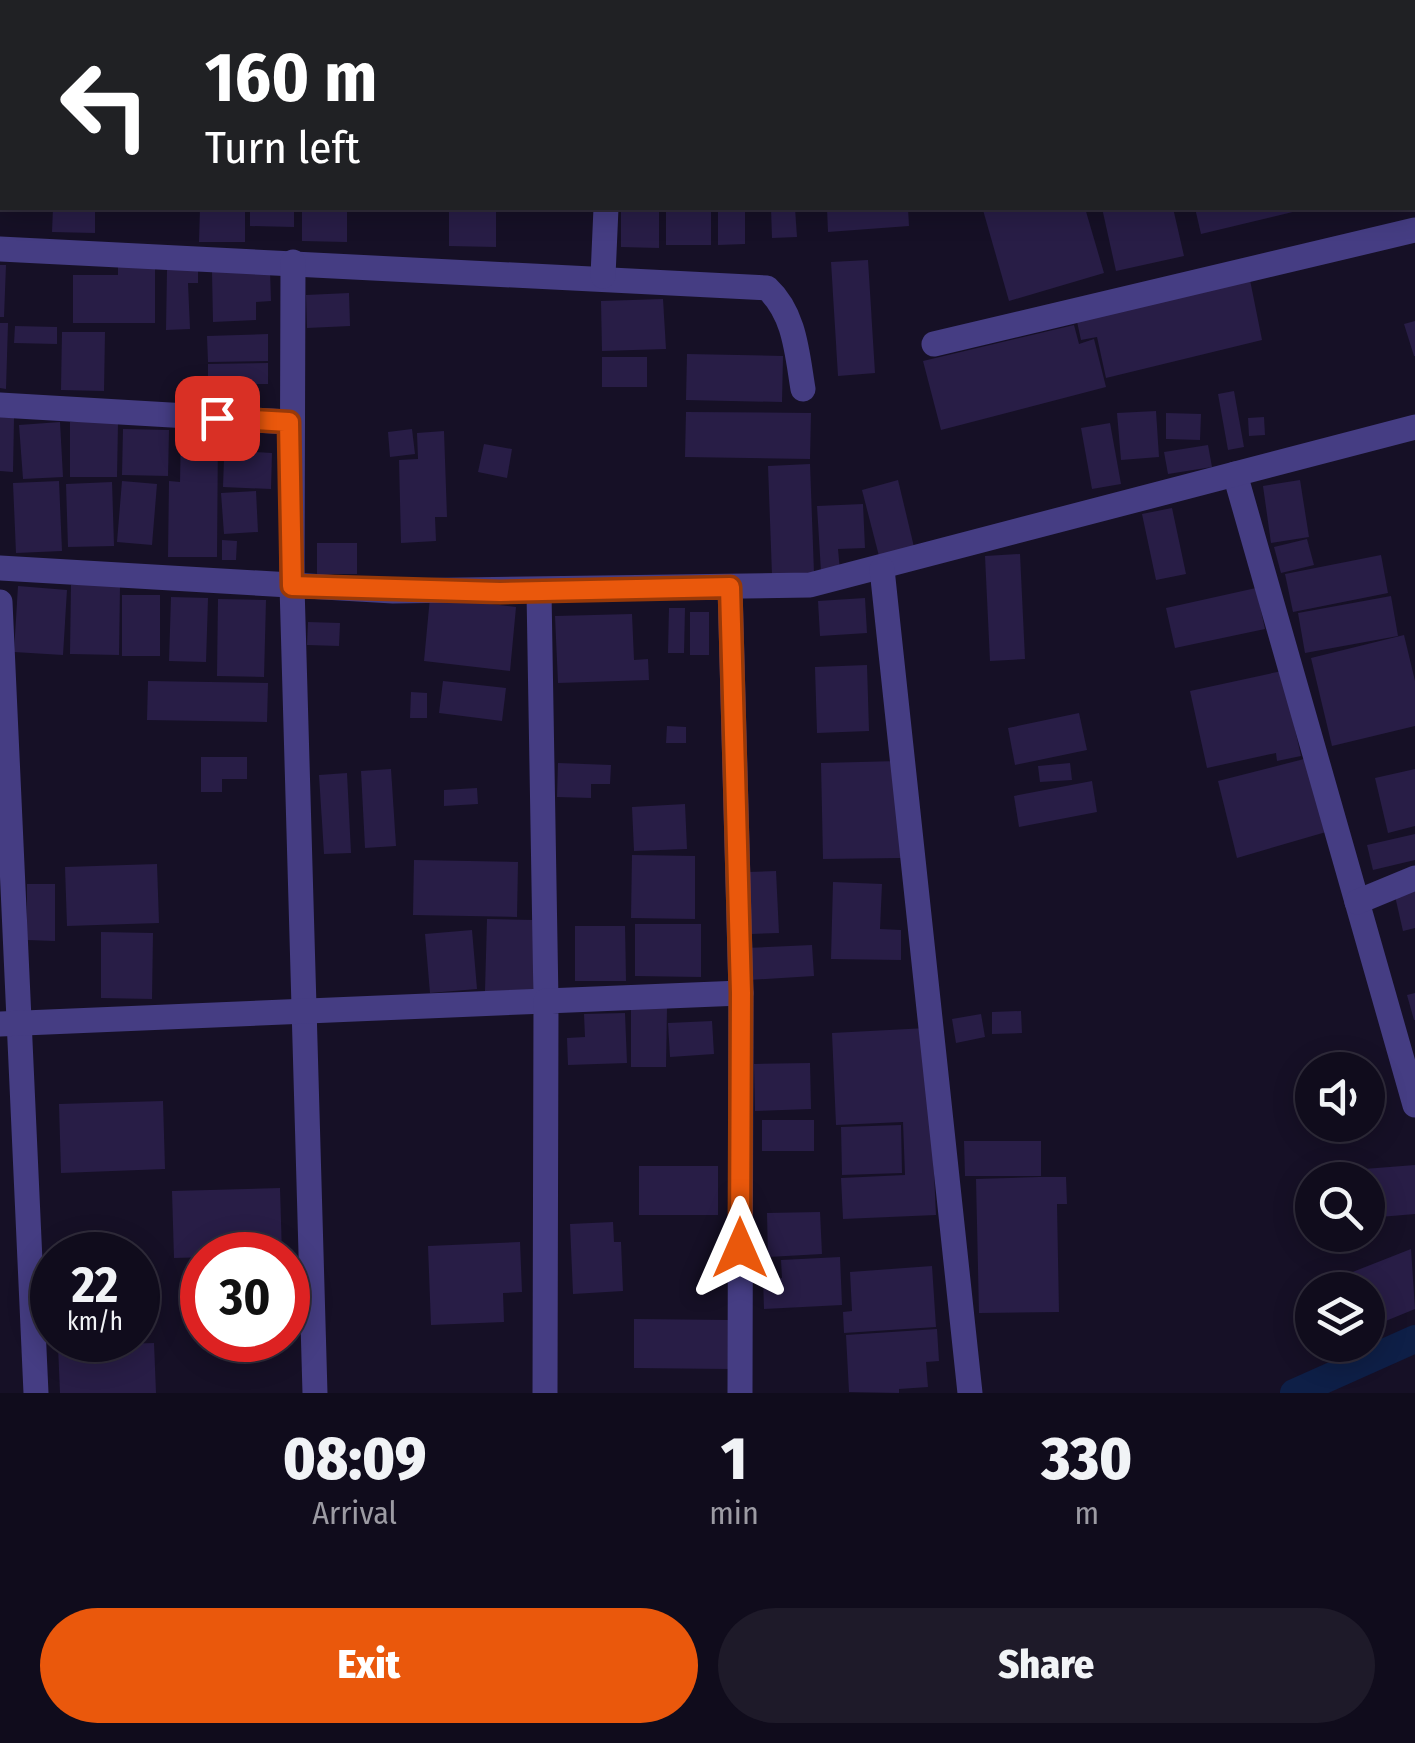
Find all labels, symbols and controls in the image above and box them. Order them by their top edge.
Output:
text: 160 m [205,36,377,120]
icon: left [40,40,170,170]
text: Turn left [205,121,360,175]
pin [175,376,260,461]
icon: arrive [190,391,245,446]
map controls [1295,1052,1385,1362]
button: sound [1295,1052,1385,1142]
button: search [1295,1162,1385,1252]
position arrow [688,1196,792,1300]
speed limit sign: 30 [180,1232,310,1362]
text: 22 [72,1255,118,1315]
button: layers [1295,1272,1385,1362]
text: km/h [67,1307,123,1337]
text: 08:09 [283,1423,427,1495]
text: 1 [721,1423,747,1495]
text: 330 [1041,1423,1132,1495]
text: Arrival [312,1494,397,1532]
text: min [709,1494,759,1532]
text: m [1075,1494,1099,1532]
button: Exit [40,1608,698,1723]
button: Share [718,1608,1375,1723]

